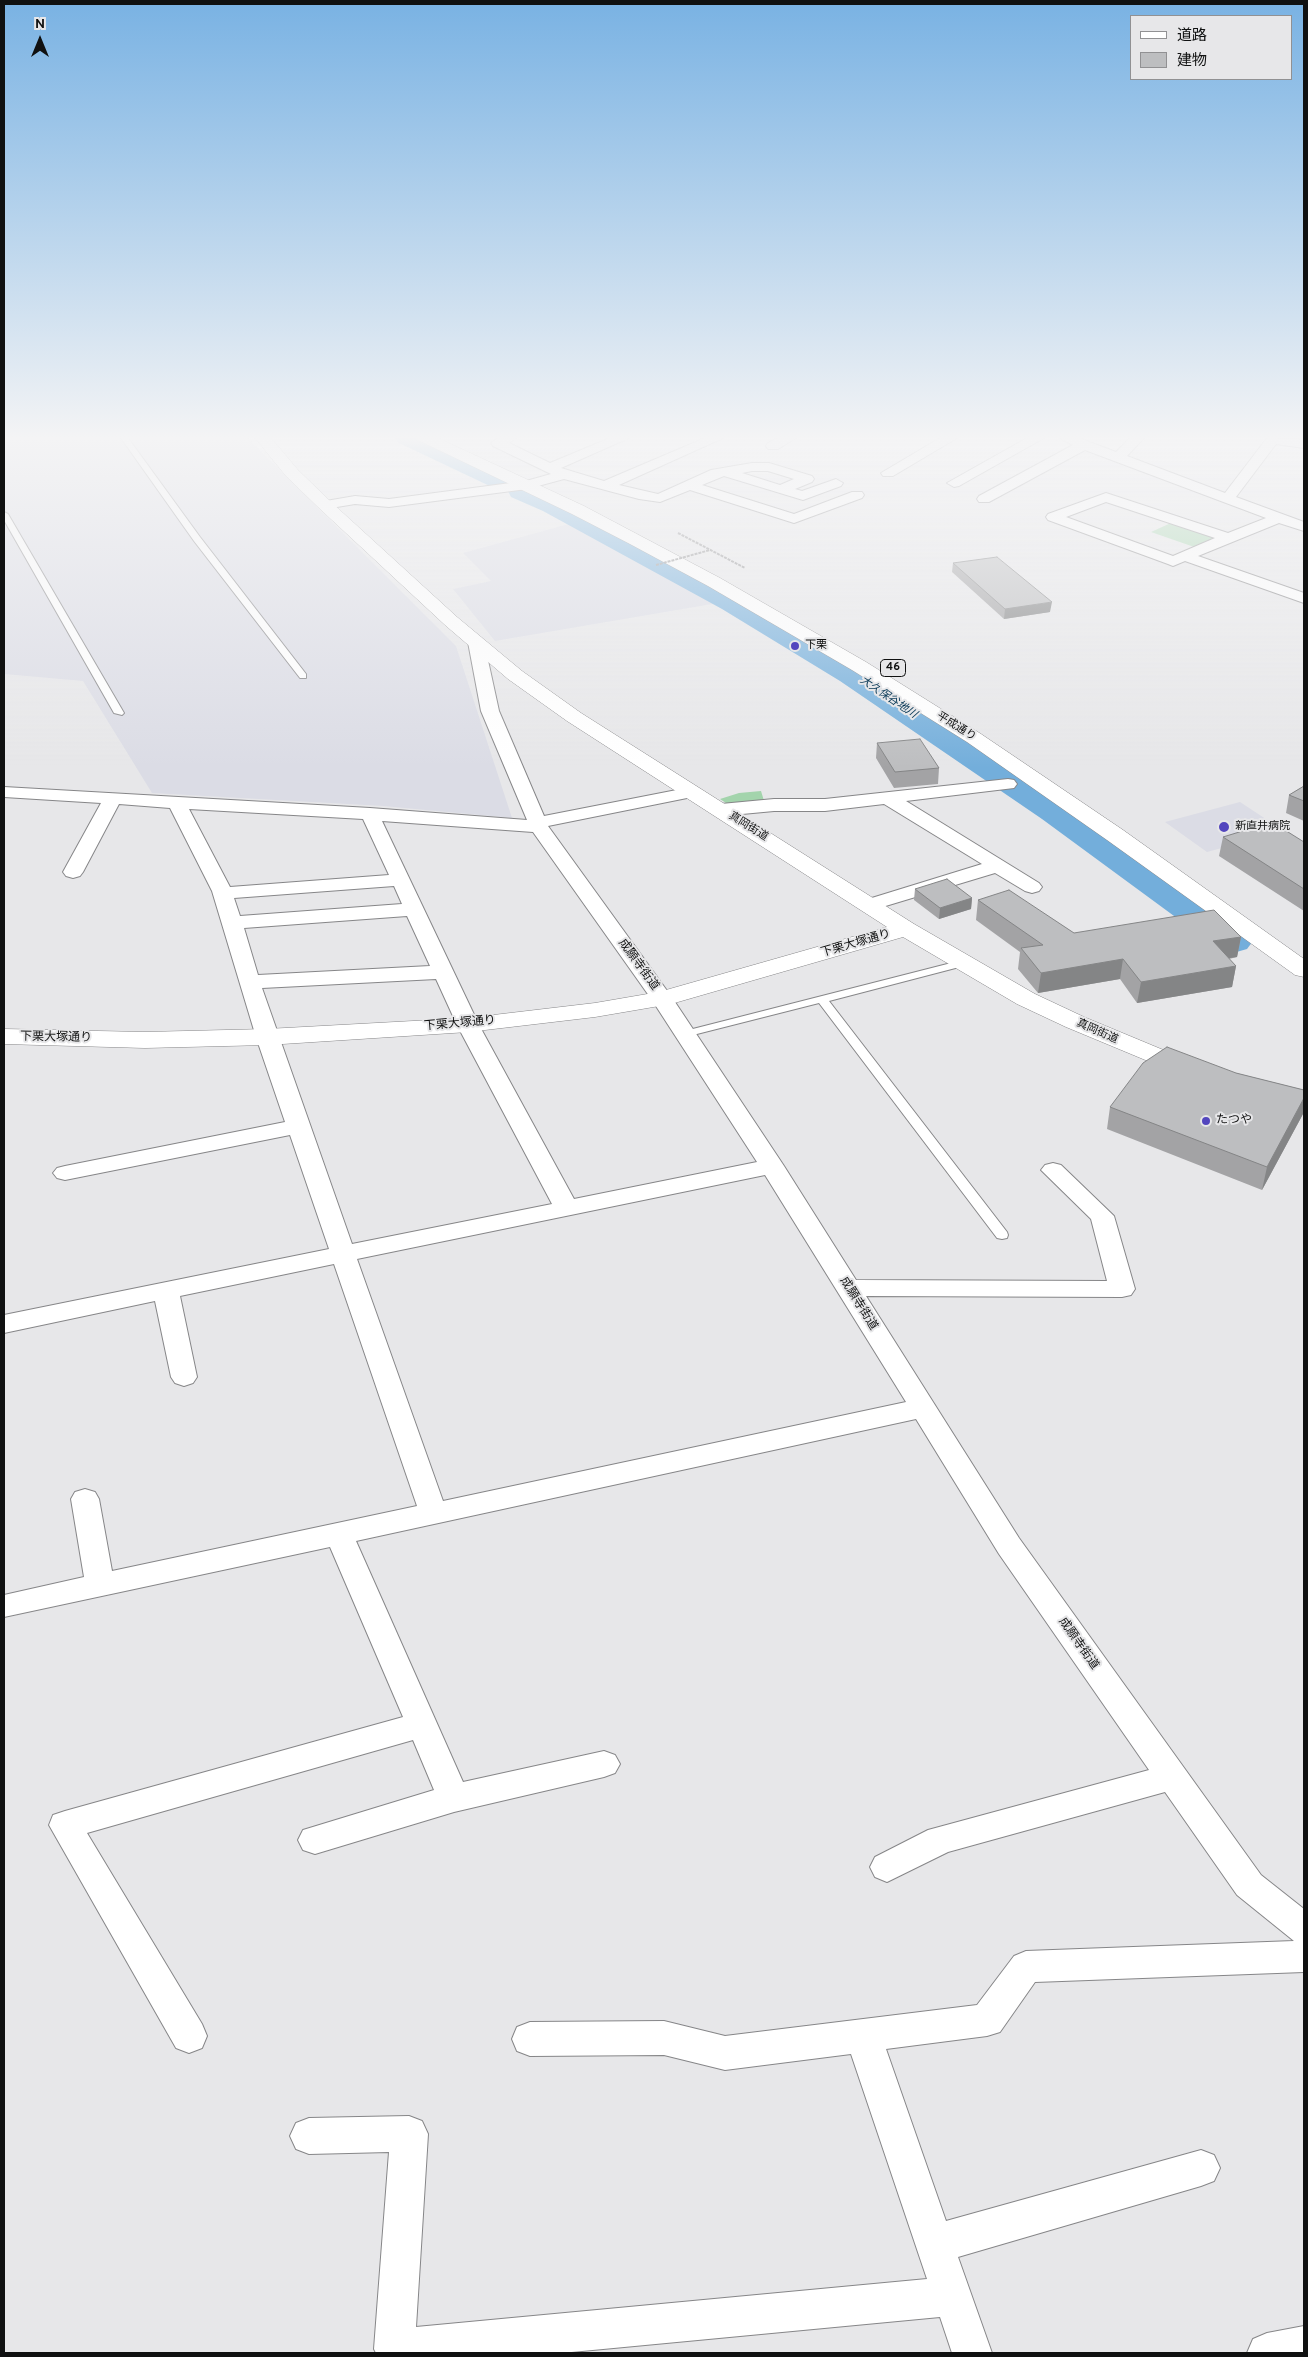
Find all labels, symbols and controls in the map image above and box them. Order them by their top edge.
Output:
north arrow [15,15,65,65]
legend [1130,15,1293,80]
text: N [35,16,45,33]
text: 道路 [1177,27,1207,46]
text: 建物 [1177,52,1207,71]
place label: 下栗 [805,639,827,653]
marker: 下栗 [789,640,801,652]
road number: 46 [880,660,906,676]
water label: 大久保谷地川 [857,674,919,722]
street label: 平成通り [934,710,978,744]
street label: 真岡街道 [726,810,770,844]
marker: 新直井病院 [1217,820,1231,834]
place label: 新直井病院 [1235,820,1290,834]
street label: 下栗大塚通り [819,927,893,961]
street label: 成願寺街道 [615,936,661,994]
street label: 下栗大塚通り [424,1014,496,1034]
street label: 真岡街道 [1074,1017,1120,1047]
street label: 下栗大塚通り [20,1030,92,1046]
place label: たつや [1216,1114,1252,1128]
marker: たつや [1200,1115,1212,1127]
street label: 成願寺街道 [836,1275,880,1333]
street label: 成願寺街道 [1055,1615,1101,1673]

